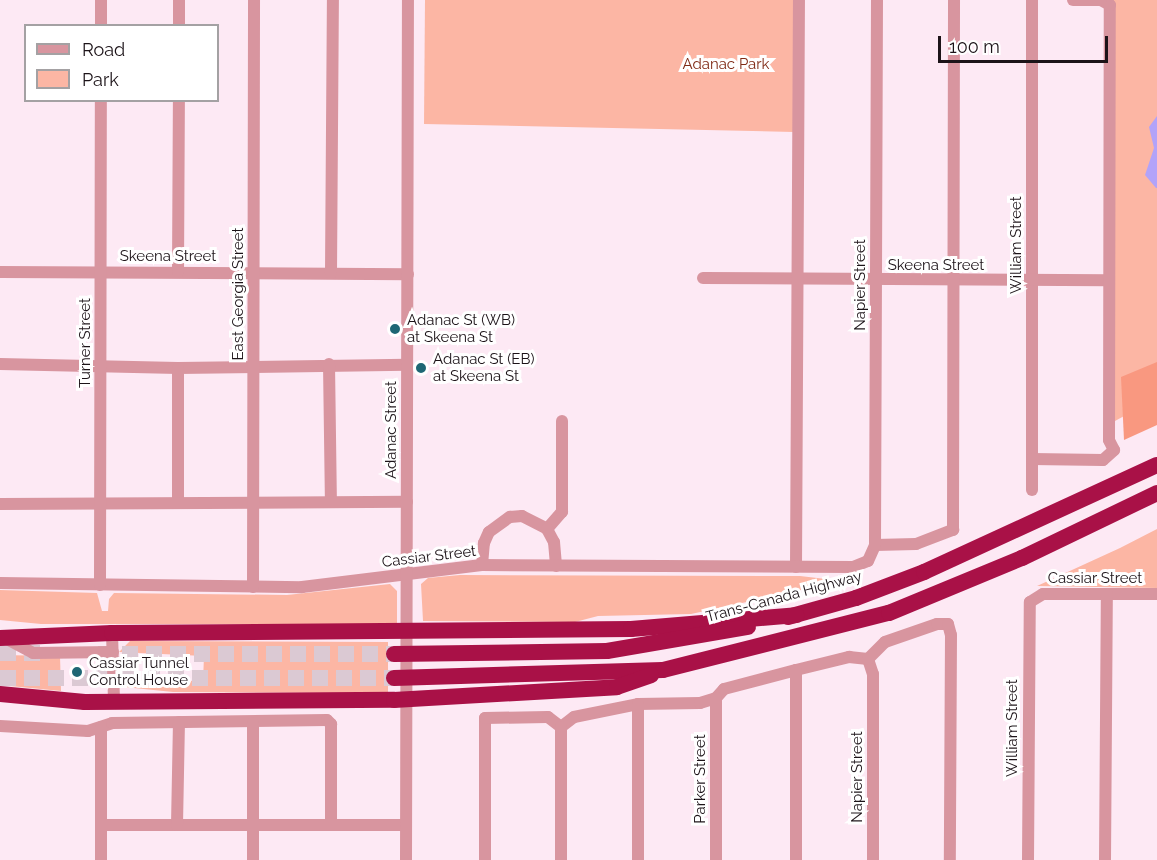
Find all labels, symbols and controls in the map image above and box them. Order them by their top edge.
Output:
legend [24,24,219,102]
scale bar [941,24,1110,62]
text: 100 m [949,36,1000,57]
text: Road [82,39,125,60]
park label: Adanac Park [682,56,770,74]
text: Park [82,69,119,90]
street label: William Street [1008,196,1026,294]
street label: East Georgia Street [230,227,248,361]
street label: Napier Street [852,239,870,331]
street label: Skeena Street [120,248,216,266]
street label: Skeena Street [888,257,984,275]
street label: Turner Street [77,298,95,388]
place label: Adanac St (WB) at Skeena St [407,311,515,346]
marker: Adanac St (WB) at Skeena St [388,322,402,336]
place label: Adanac St (EB) at Skeena St [433,350,534,385]
marker: Adanac St (EB) at Skeena St [414,361,428,375]
street label: Adanac Street [383,381,401,479]
street label: Cassiar Street [381,542,477,572]
street label: Trans-Canada Highway [704,568,864,626]
street label: Cassiar Street [1047,570,1143,588]
place label: Cassiar Tunnel Control House [89,654,190,689]
marker: Cassiar Tunnel Control House [70,665,84,679]
street label: William Street [1004,679,1022,777]
street label: Napier Street [849,731,867,823]
street label: Parker Street [692,734,710,824]

